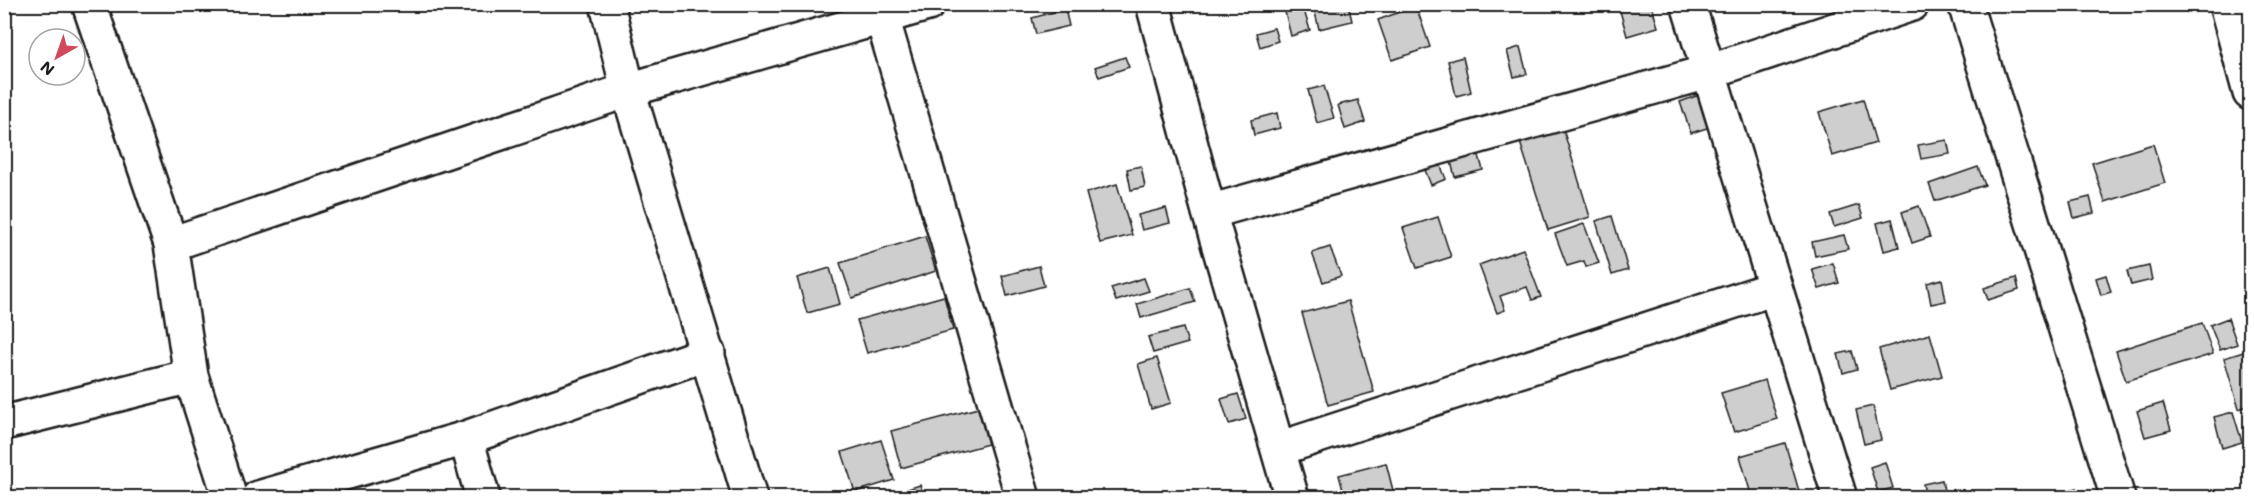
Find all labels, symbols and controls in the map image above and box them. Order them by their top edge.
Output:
north arrow [27,27,87,87]
text: N [36,57,58,81]

